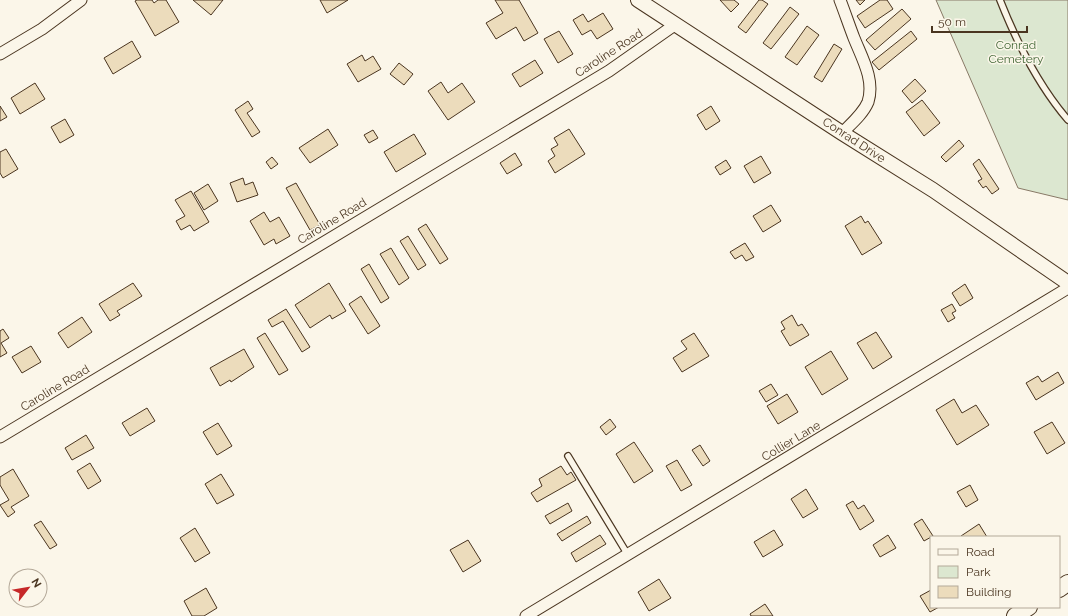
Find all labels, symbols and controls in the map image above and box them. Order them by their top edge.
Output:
scale bar [932,8,1027,34]
text: 50 m [938,15,966,29]
street label: Caroline Road [573,26,645,80]
park label: Conrad Cemetery [989,38,1044,66]
street label: Conrad Drive [820,114,888,166]
street label: Caroline Road [295,195,369,247]
street label: Caroline Road [18,362,92,414]
street label: Collier Lane [759,418,823,464]
legend [930,536,1060,608]
text: Road [966,545,995,559]
text: Park [966,565,991,579]
north arrow [8,568,48,608]
text: N [28,576,44,590]
text: Building [966,585,1012,599]

